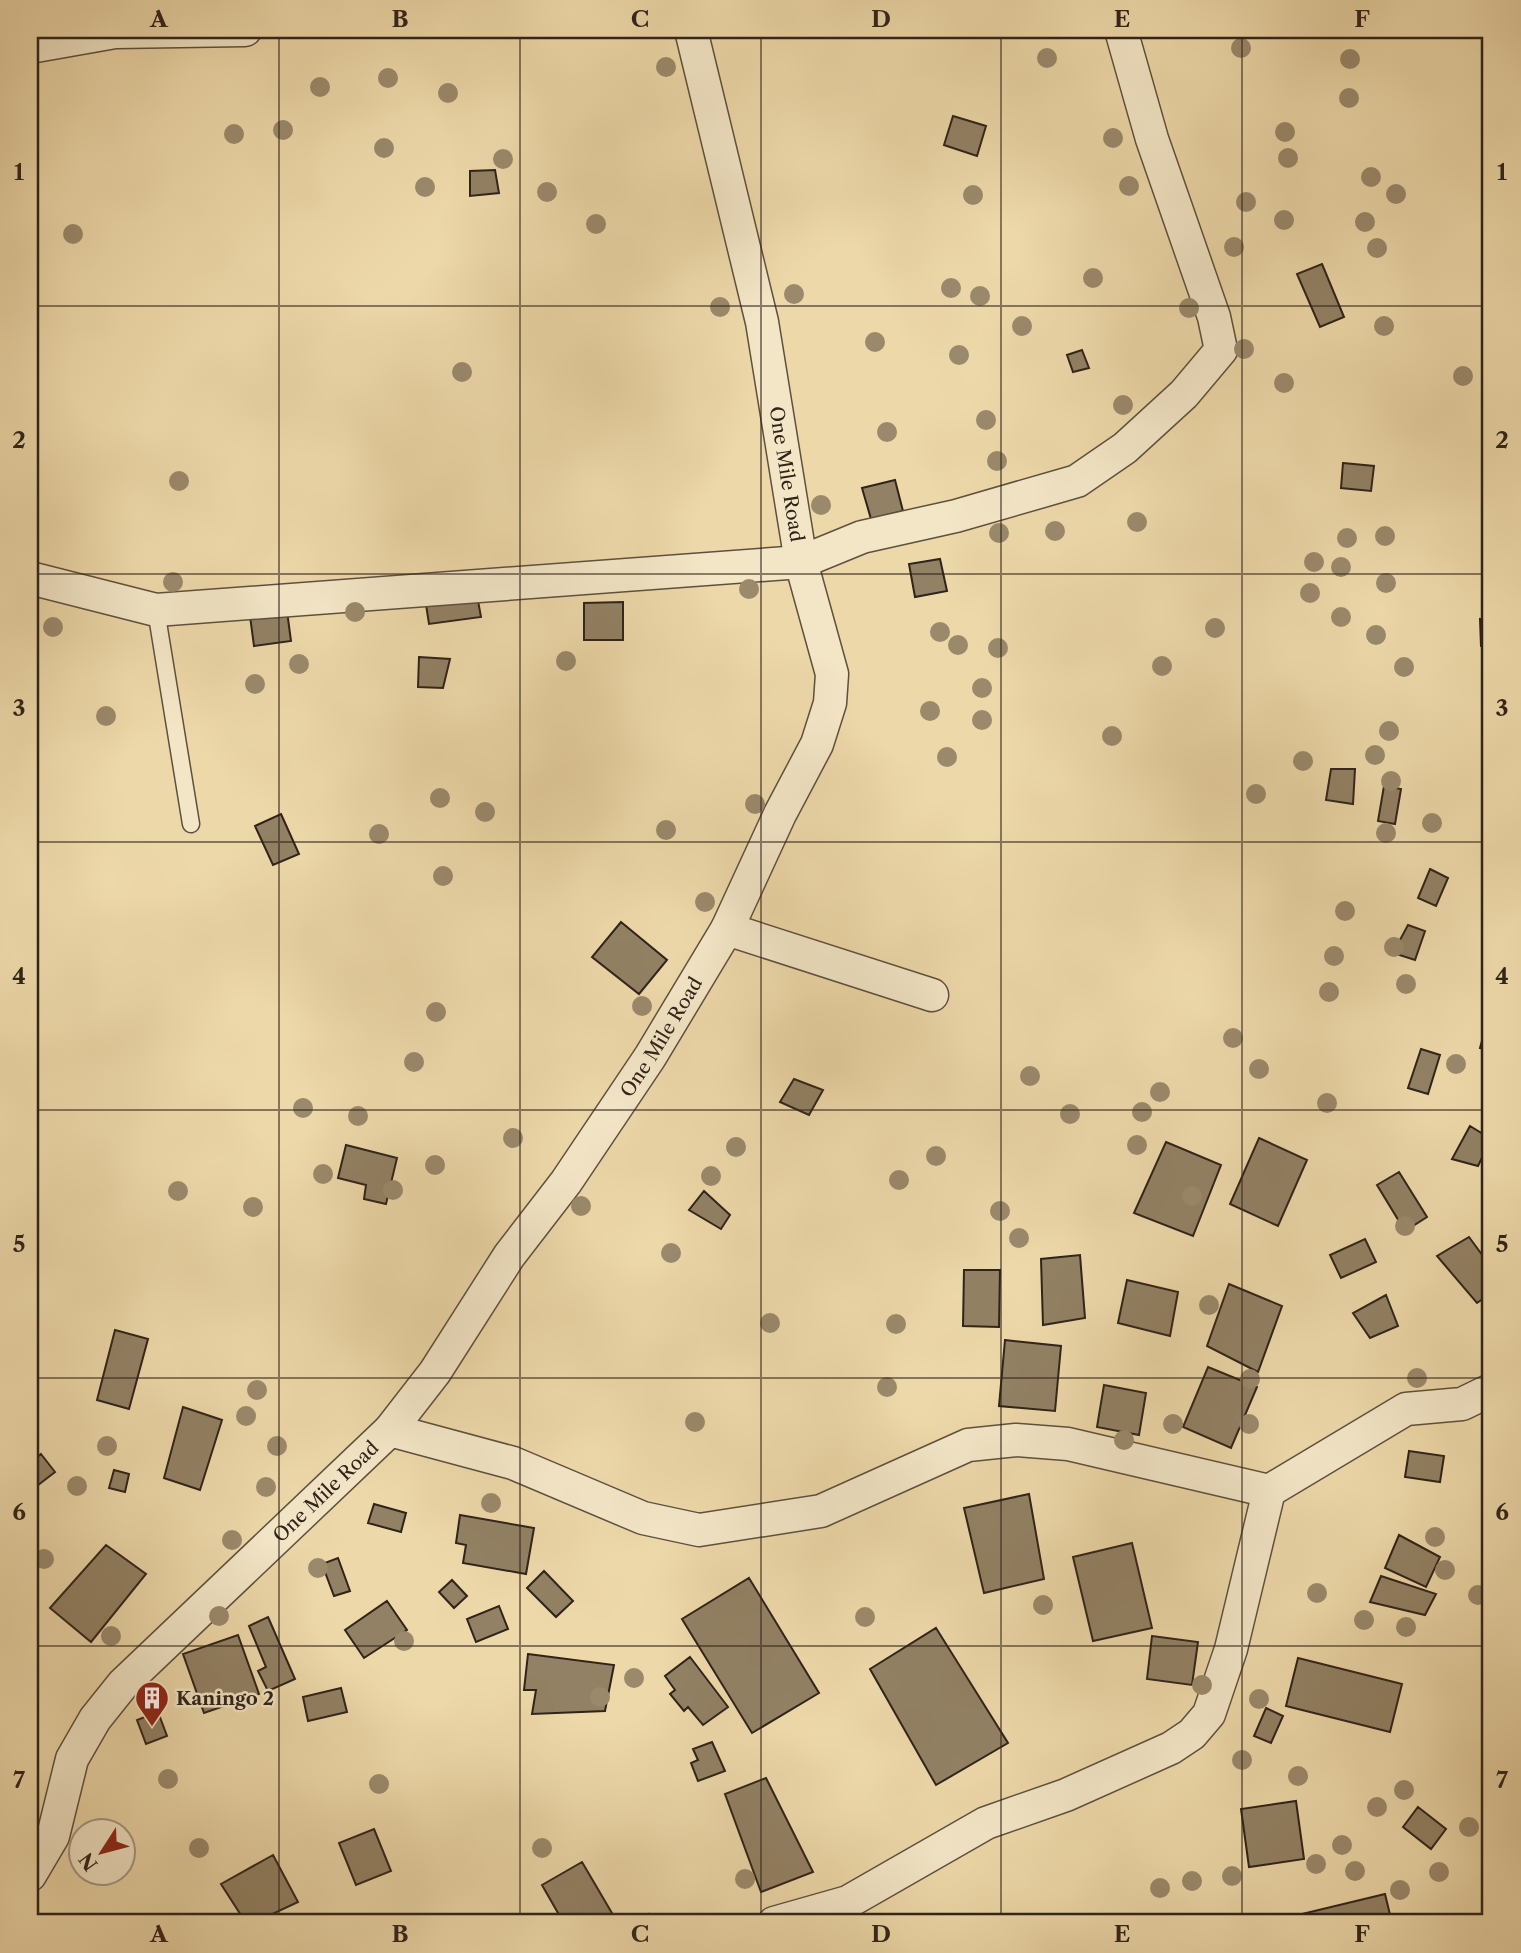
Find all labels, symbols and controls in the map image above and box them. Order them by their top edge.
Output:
text: A [149,5,169,33]
text: B [391,5,409,33]
text: C [631,5,649,33]
text: D [871,5,891,33]
text: E [1114,5,1130,33]
text: F [1354,5,1370,33]
text: 1 [14,158,25,186]
text: 1 [1497,158,1508,186]
street label: One Mile Road [764,405,809,544]
text: 2 [12,426,26,454]
text: 2 [1495,426,1509,454]
text: 3 [13,694,26,722]
text: 3 [1496,694,1509,722]
text: 4 [12,962,26,990]
text: 4 [1495,962,1509,990]
street label: One Mile Road [615,973,708,1101]
text: 5 [13,1230,25,1258]
text: 5 [1496,1230,1508,1258]
street label: One Mile Road [268,1436,384,1547]
text: 6 [12,1498,26,1526]
text: 6 [1495,1498,1509,1526]
building icon: Kaningo 2 [133,1679,171,1728]
place label: Kaningo 2 [176,1687,274,1710]
text: 7 [13,1766,25,1794]
text: 7 [1496,1766,1508,1794]
north arrow [66,1816,136,1886]
text: N [74,1848,103,1875]
text: A [149,1920,169,1948]
text: B [391,1920,409,1948]
text: C [631,1920,649,1948]
text: D [871,1920,891,1948]
text: E [1114,1920,1130,1948]
text: F [1354,1920,1370,1948]

